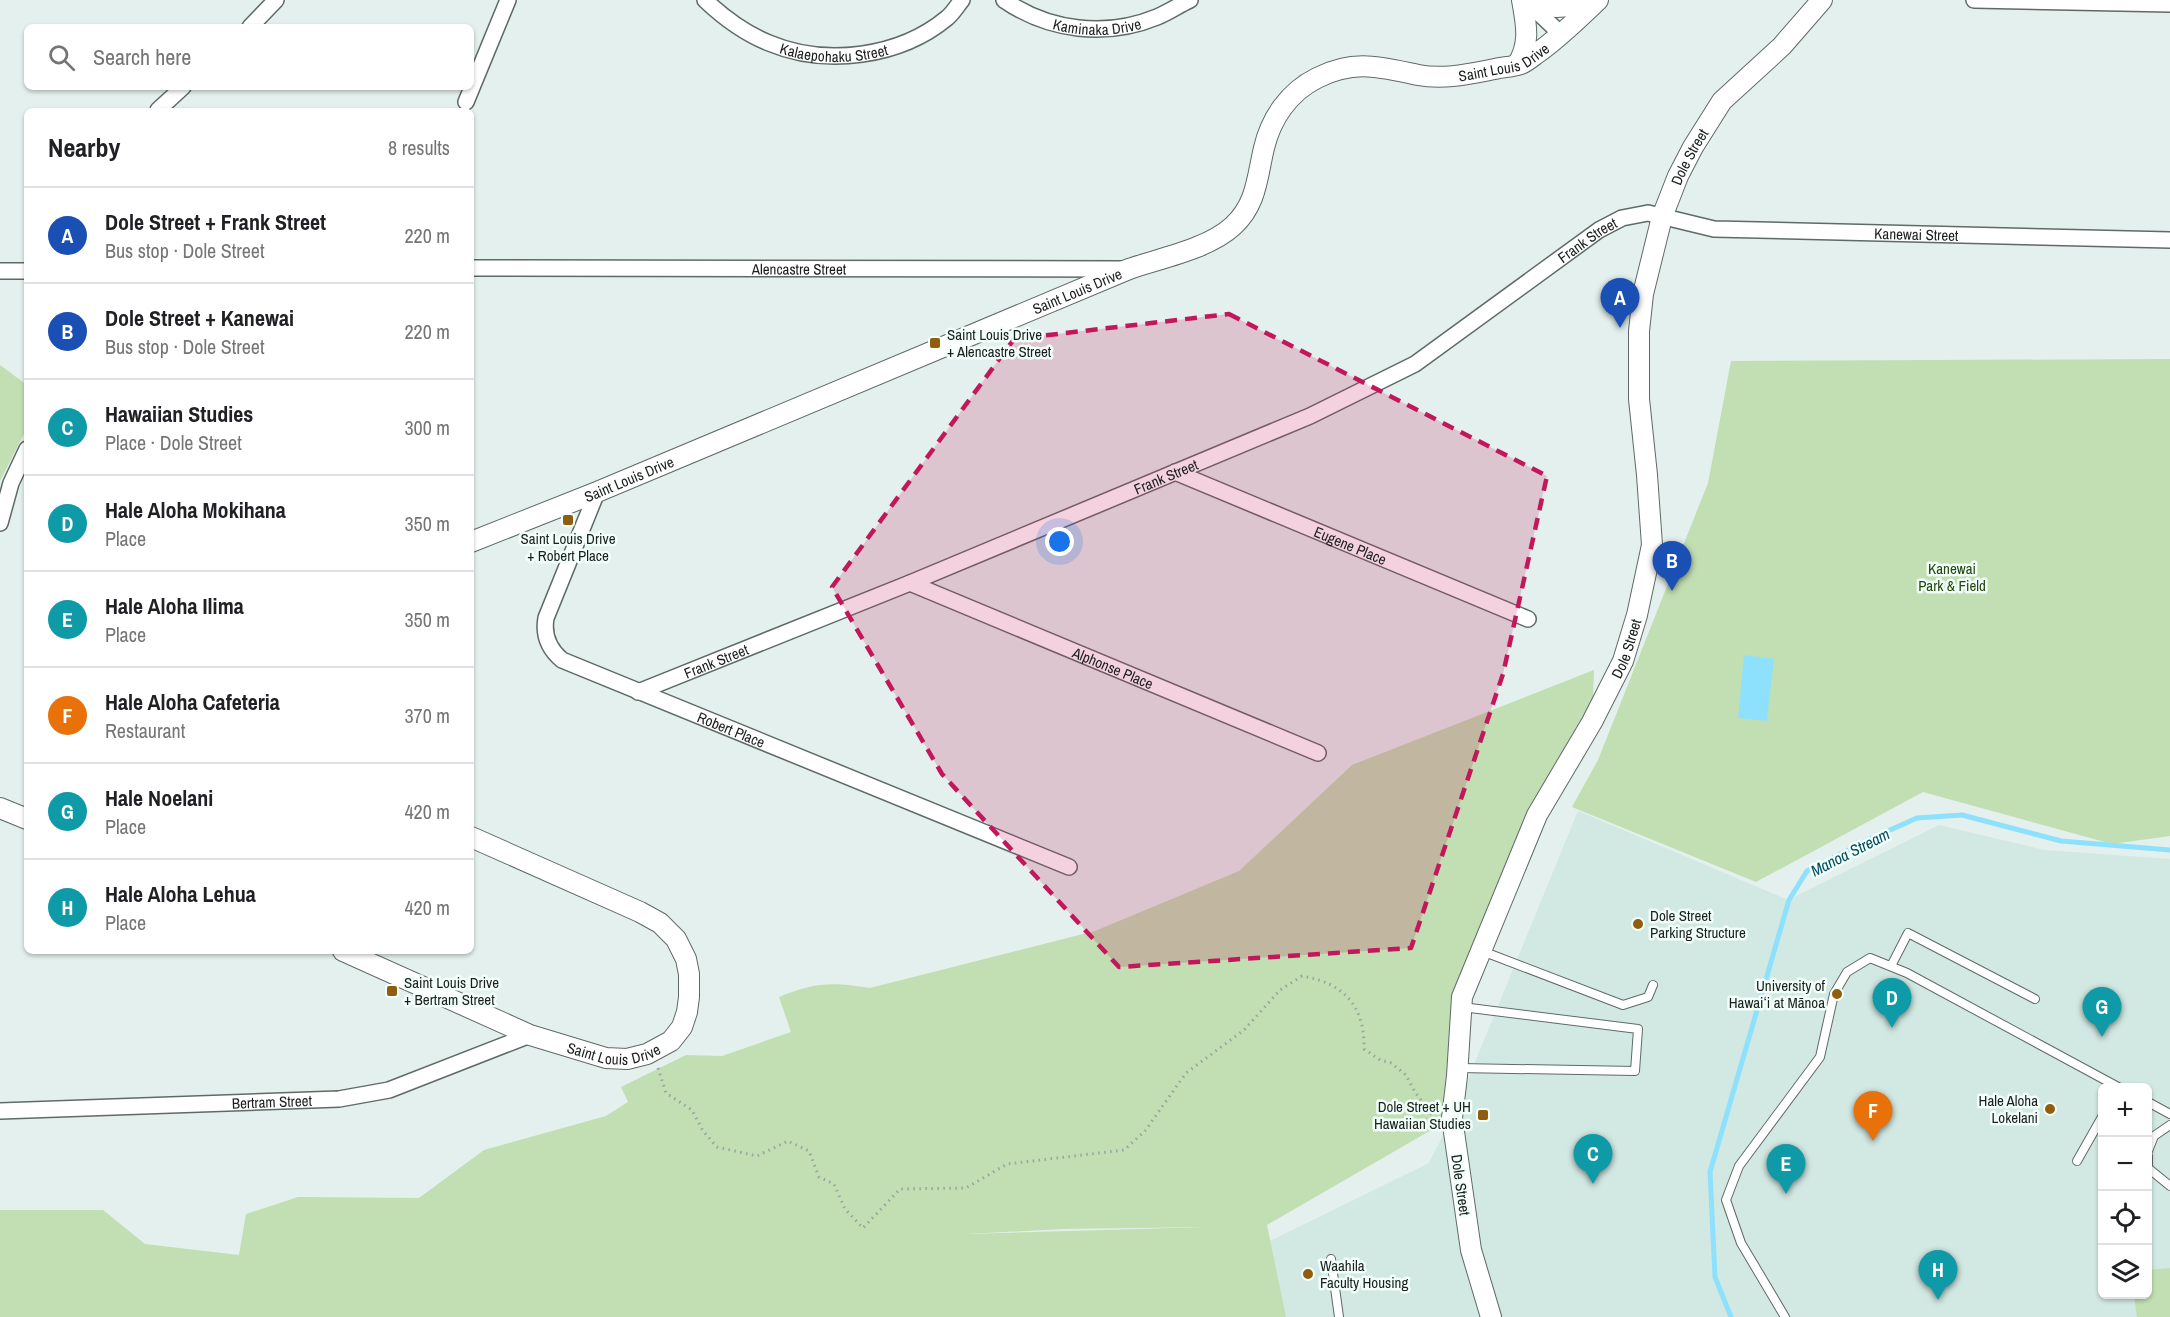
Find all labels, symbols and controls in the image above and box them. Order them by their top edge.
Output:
street label: Kaminaka Drive [1051,13,1144,40]
search box [24,24,474,90]
street label: Kalaepohaku Street [778,37,891,66]
street label: Saint Louis Drive [1457,38,1553,86]
icon: search [45,41,78,74]
text: Search here [93,42,191,72]
street label: Dole Street [1665,124,1713,188]
text: Nearby [48,130,120,165]
text: 8 results [388,134,450,161]
text: Dole Street + Frank Street [105,207,326,237]
street label: Frank Street [1553,212,1621,267]
text: A [62,222,73,249]
text: 220 m [404,222,450,249]
street label: Kanewai Street [1874,222,1959,245]
text: Bus stop · Dole Street [105,237,265,264]
street label: Alencastre Street [751,258,847,279]
street label: Saint Louis Drive [1029,263,1125,319]
pin: A [1600,278,1640,328]
text: Dole Street + Kanewai [105,303,294,333]
text: B [62,318,73,345]
text: 220 m [404,318,450,345]
place label: Saint Louis Drive + Alencastre Street [947,324,1052,362]
text: Bus stop · Dole Street [105,333,265,360]
marker: Saint Louis Drive + Alencastre Street [928,336,942,350]
text: Hawaiian Studies [105,399,253,429]
text: C [62,414,73,441]
text: 300 m [404,414,450,441]
text: Place · Dole Street [105,429,242,456]
street label: Saint Louis Drive [581,451,677,507]
street label: Frank Street [1130,453,1201,499]
text: Hale Aloha Mokihana [105,495,286,525]
text: D [62,510,73,537]
text: 350 m [404,510,450,537]
marker: Saint Louis Drive + Robert Place [561,513,575,527]
street label: Eugene Place [1311,521,1390,570]
text: Place [105,525,146,552]
your location [1045,527,1074,556]
place label: Saint Louis Drive + Robert Place [520,528,616,566]
pin: B [1652,542,1692,591]
park label: Kanewai Park & Field [1918,558,1986,596]
text: Hale Aloha Ilima [105,591,244,621]
text: E [62,606,73,633]
text: 350 m [404,606,450,633]
street label: Dole Street [1606,616,1646,682]
text: Place [105,621,146,648]
street label: Frank Street [681,638,752,683]
street label: Alphonse Place [1069,641,1157,694]
text: Hale Aloha Cafeteria [105,687,280,717]
text: F [62,702,73,729]
text: 370 m [404,702,450,729]
street label: Robert Place [694,706,768,752]
text: Restaurant [105,717,185,744]
text: Hale Noelani [105,783,213,813]
text: G [61,798,74,825]
text: 420 m [404,798,450,825]
text: Place [105,813,146,840]
water label: Manoa Stream [1807,823,1893,881]
text: Hale Aloha Lehua [105,879,256,909]
text: H [62,894,73,921]
text: 420 m [404,894,450,921]
place label: Dole Street Parking Structure [1650,905,1746,943]
text: Place [105,909,146,936]
marker: Dole Street Parking Structure [1631,917,1645,931]
place label: Saint Louis Drive + Bertram Street [404,972,499,1010]
place label: University of Hawaiʻi at Mānoa [1729,975,1826,1013]
pin: D [1872,978,1912,1028]
marker: Saint Louis Drive + Bertram Street [385,984,399,998]
marker: University of Hawaiʻi at Mānoa [1830,987,1844,1001]
pin: G [2082,988,2122,1037]
street label: Saint Louis Drive [565,1036,664,1070]
map controls [2098,1083,2152,1299]
button: + [2098,1083,2152,1137]
street label: Bertram Street [231,1089,313,1113]
place label: Hale Aloha Lokelani [1979,1090,2038,1128]
pin: F [1854,1092,1892,1141]
place label: Dole Street + UH Hawaiian Studies [1374,1096,1471,1134]
marker: Hale Aloha Lokelani [2043,1102,2057,1116]
marker: Dole Street + UH Hawaiian Studies [1476,1108,1490,1122]
pin: C [1574,1134,1612,1184]
button: − [2098,1137,2152,1191]
pin: E [1766,1144,1806,1194]
street label: Dole Street [1446,1153,1476,1218]
button: locate [2098,1191,2152,1245]
button: layers [2098,1245,2152,1299]
pin: H [1918,1250,1958,1300]
place label: Waahila Faculty Housing [1320,1255,1408,1293]
marker: Waahila Faculty Housing [1301,1267,1315,1281]

